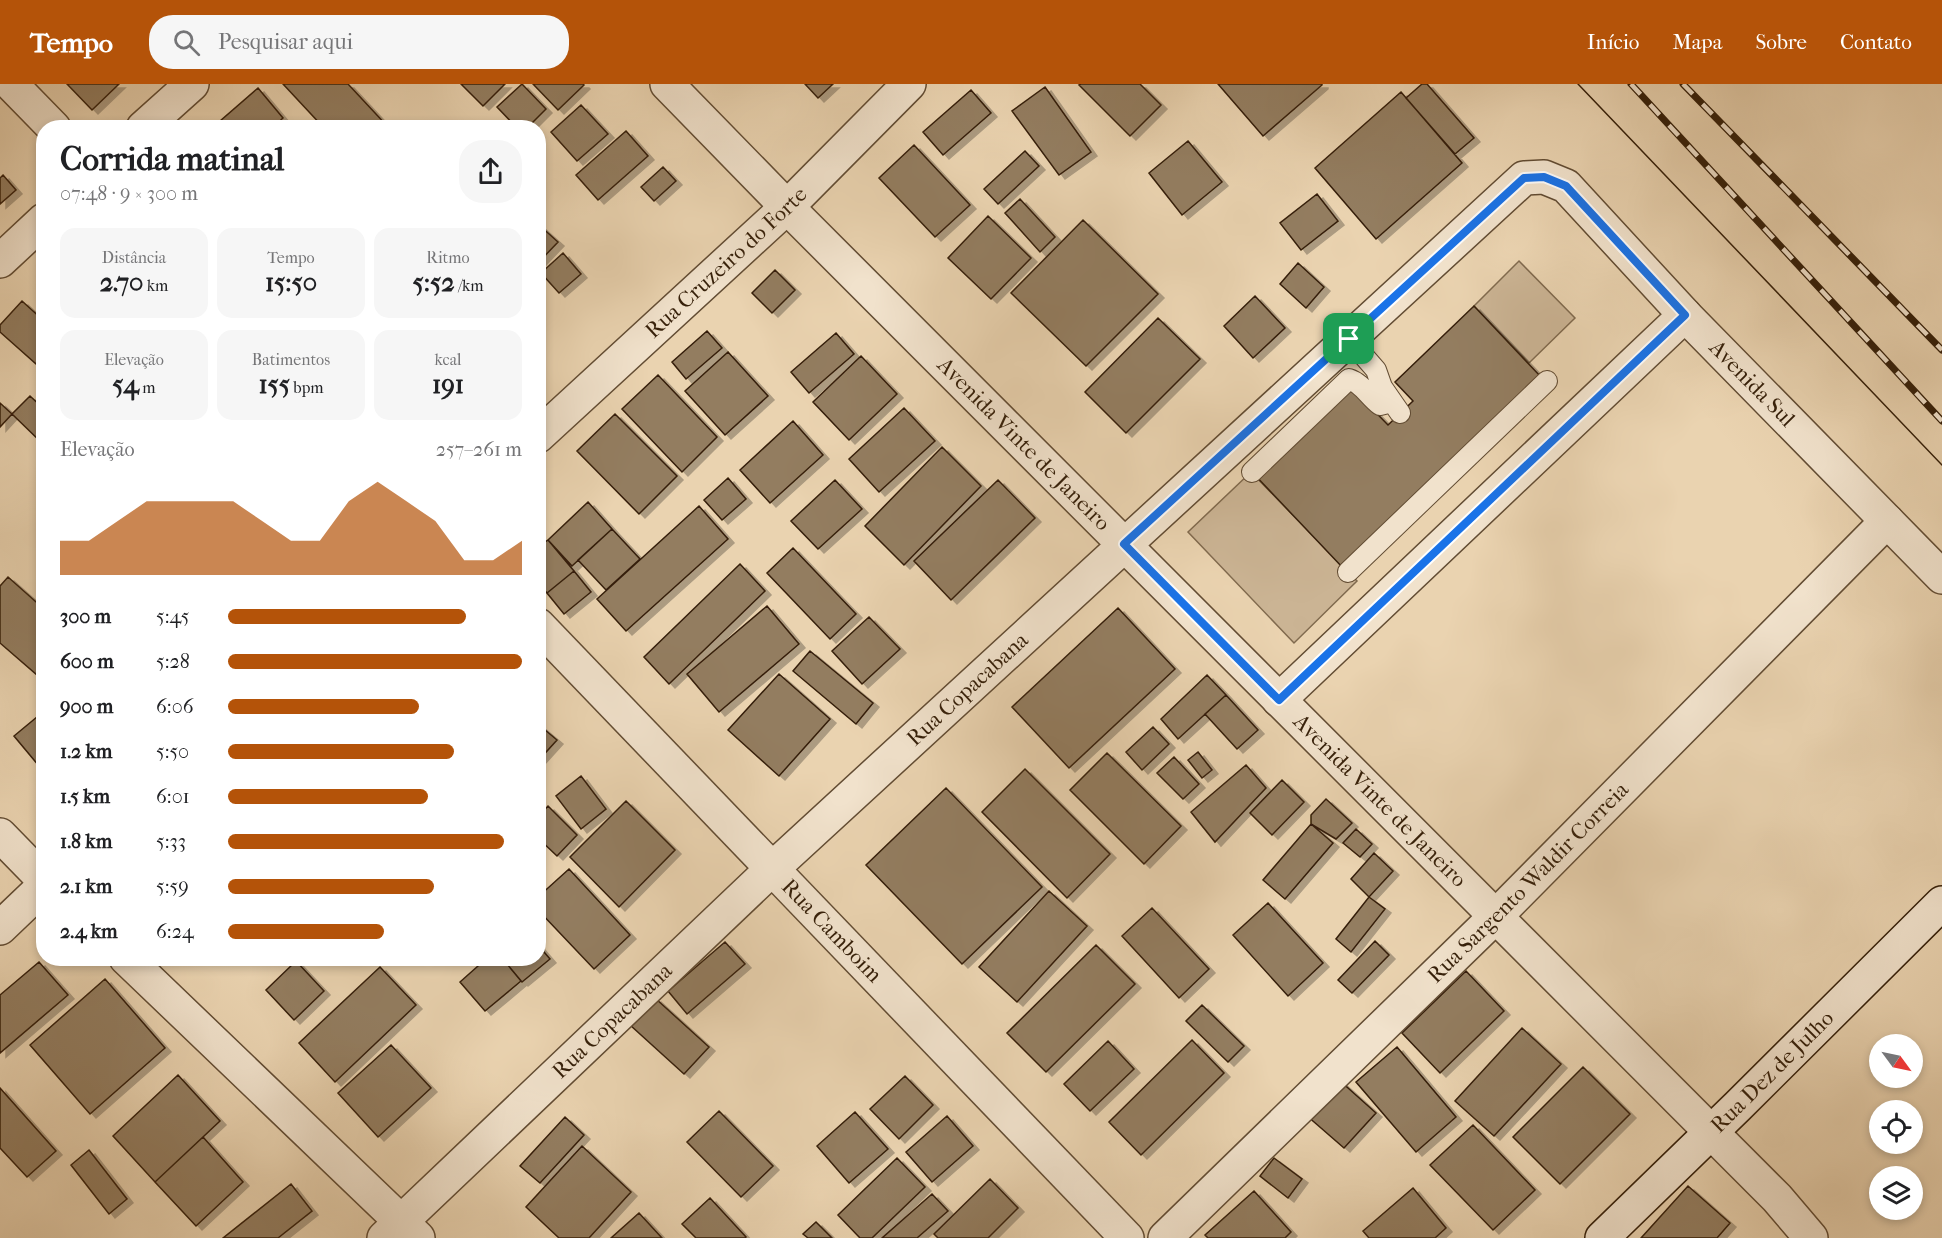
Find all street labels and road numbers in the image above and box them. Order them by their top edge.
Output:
street label: Rua Cruzeiro do Forte [640,181,813,344]
street label: Avenida Sul [1703,334,1800,432]
street label: Avenida Vinte de Janeiro [931,351,1116,536]
street label: Rua Copacabana [901,627,1034,752]
street label: Avenida Vinte de Janeiro [1287,708,1472,893]
street label: Rua Sargento Waldir Correia [1422,776,1635,989]
street label: Rua Camboim [776,874,888,988]
street label: Rua Copacabana [547,957,678,1084]
street label: Rua Dez de Julho [1705,1005,1839,1138]

